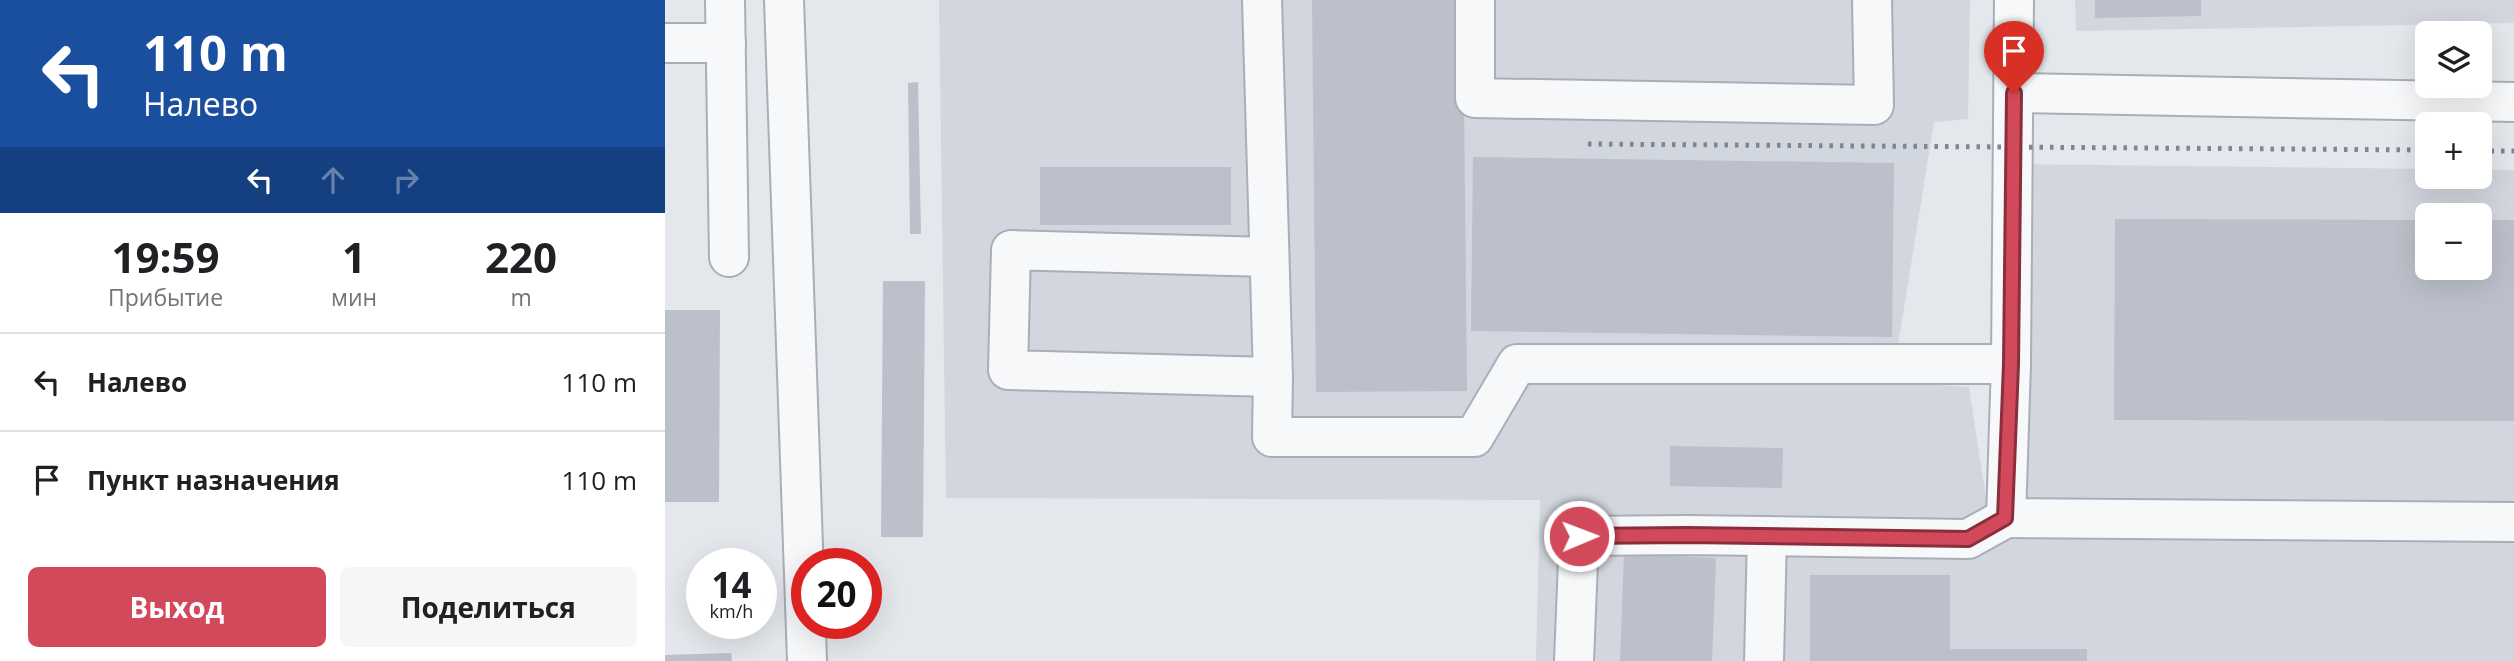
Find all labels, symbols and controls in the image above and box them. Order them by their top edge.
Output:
text: 110 m [143,19,288,85]
pin [1984,21,2044,93]
map controls [2415,21,2492,280]
button: layers [2415,21,2492,98]
icon: left [28,28,119,119]
icon: arrive [1995,32,2033,70]
text: Налево [143,82,258,125]
button: + [2415,112,2492,189]
icon: left [241,161,279,199]
icon: ahead [314,161,352,199]
icon: right [387,161,425,199]
button: − [2415,203,2492,280]
text: 19:59 [111,228,220,285]
text: 1 [342,228,366,285]
text: 220 [485,228,557,285]
text: Прибытие [108,281,223,313]
text: мин [331,281,377,313]
text: m [510,281,532,313]
icon: left [28,363,66,401]
text: Налево [87,364,187,400]
text: 110 m [562,364,637,400]
icon: arrive [28,461,66,499]
text: Пункт назначения [87,462,340,498]
text: 110 m [562,462,637,498]
position arrow [1542,499,1616,573]
speed limit sign: 20 [791,548,882,639]
text: 14 [711,561,752,608]
button: Выход [28,567,326,647]
button: Поделиться [340,567,637,647]
text: km/h [710,599,753,623]

